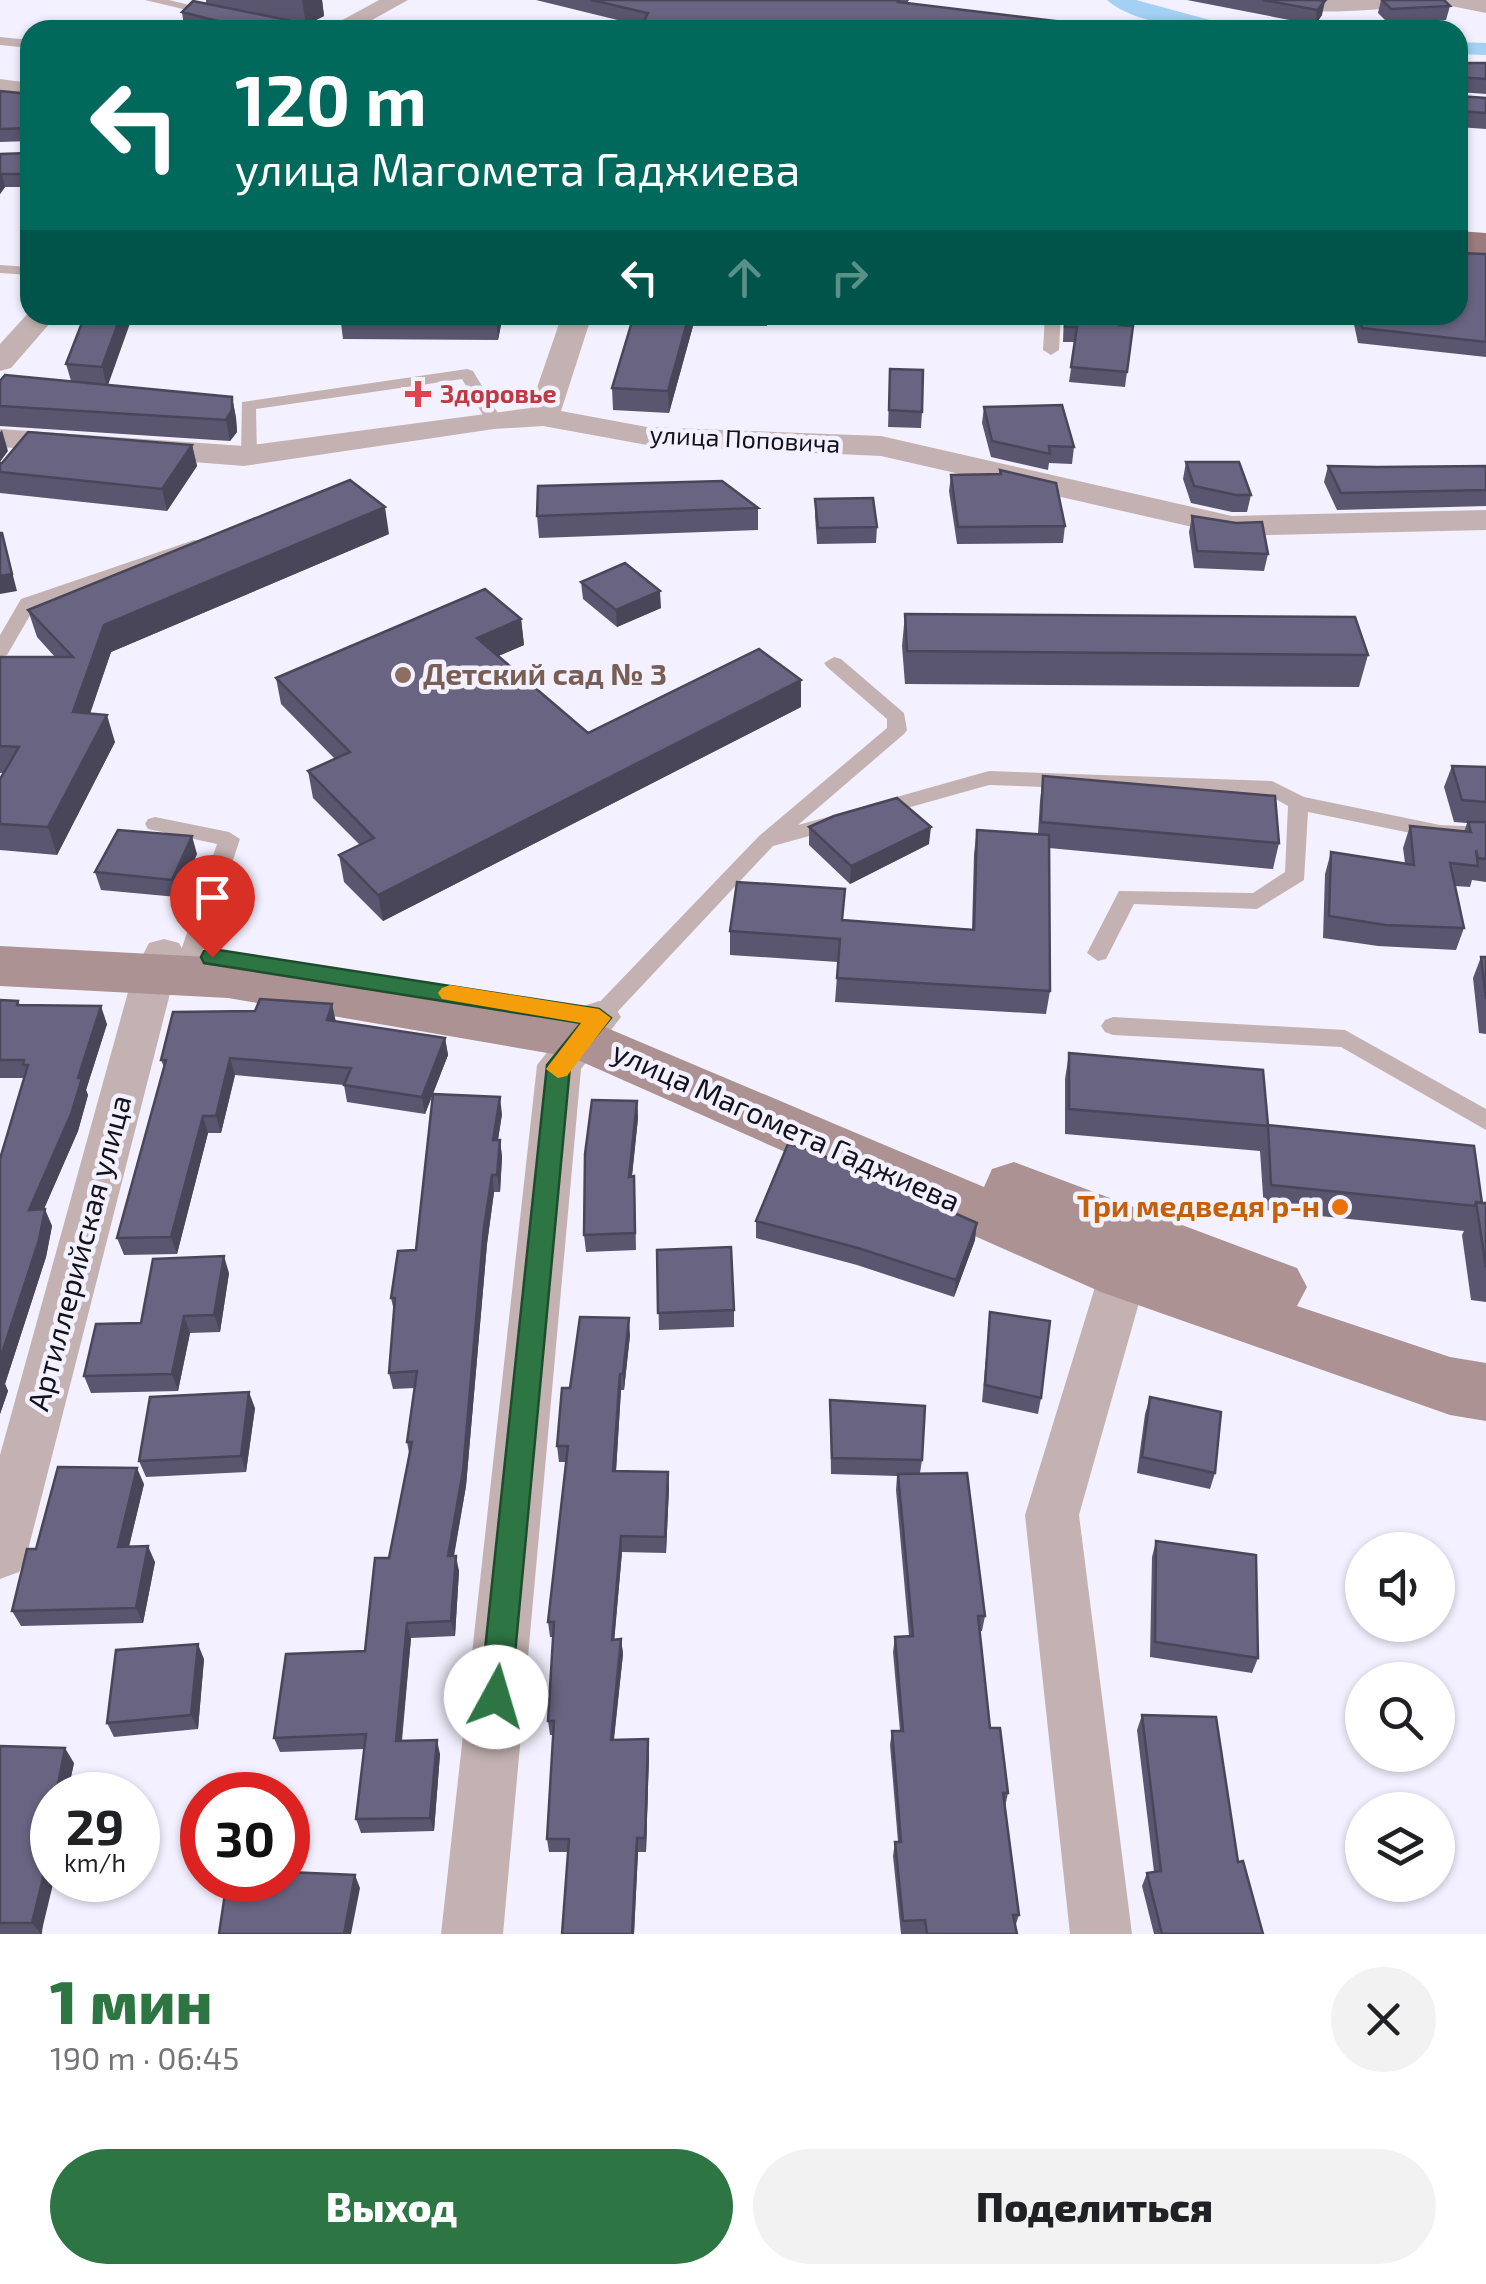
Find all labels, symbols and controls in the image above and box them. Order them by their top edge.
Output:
text: 120 m [235,56,427,140]
icon: left [70,60,200,190]
text: улица Магомета Гаджиева [235,141,800,195]
icon: left [612,250,667,305]
icon: ahead [717,250,772,305]
icon: right [822,250,877,305]
place label: Здоровье [440,378,557,408]
marker: Здоровье [405,381,431,407]
street label: улица Поповича [649,418,841,459]
place label: Детский сад № 3 [423,655,667,691]
marker: Детский сад № 3 [392,664,414,686]
pin [170,855,255,958]
icon: arrive [185,870,240,925]
street label: улица Магомета Гаджиева [607,1032,966,1219]
street label: Артиллерийская улица [19,1091,139,1414]
place label: Три медведя р-н [1077,1187,1320,1223]
marker: Три медведя р-н [1329,1196,1351,1218]
map controls [1345,1532,1455,1902]
button: sound [1345,1532,1455,1642]
position arrow [444,1645,548,1749]
button: search [1345,1662,1455,1772]
speed limit sign: 30 [180,1772,310,1902]
button: layers [1345,1792,1455,1902]
text: 29 [66,1795,124,1855]
text: km/h [64,1847,126,1877]
text: 1 мин [50,1964,213,2036]
button: close [1331,1967,1436,2072]
text: 190 m · 06:45 [50,2038,239,2076]
button: Выход [50,2149,733,2264]
button: Поделиться [753,2149,1436,2264]

